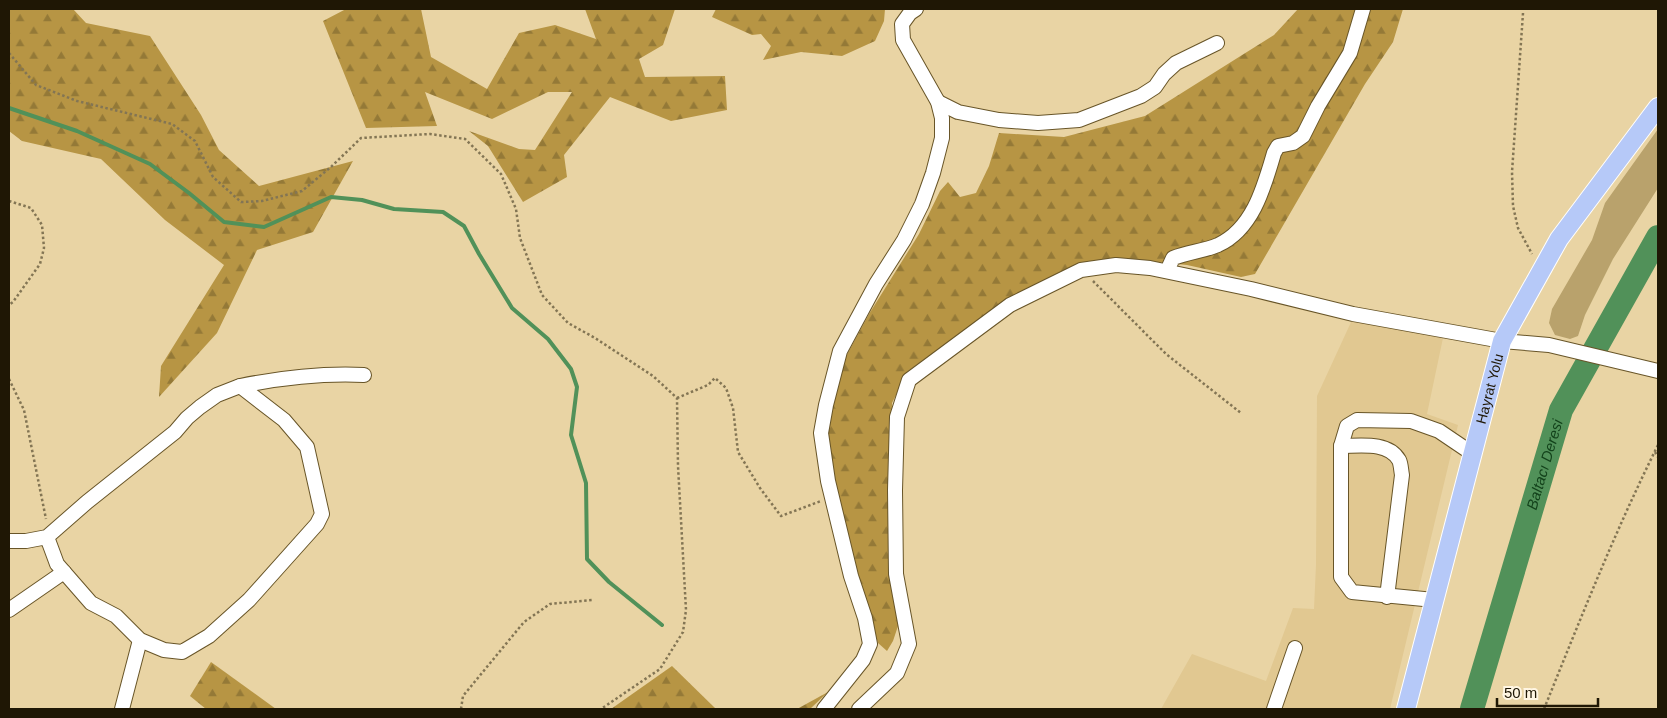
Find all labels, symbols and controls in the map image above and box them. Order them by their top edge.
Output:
street label: Hayrat Yolu [1473,352,1506,425]
water label: Baltacı Deresi [1523,417,1566,512]
scale bar [1497,676,1598,708]
text: 50 m [1504,684,1537,701]

